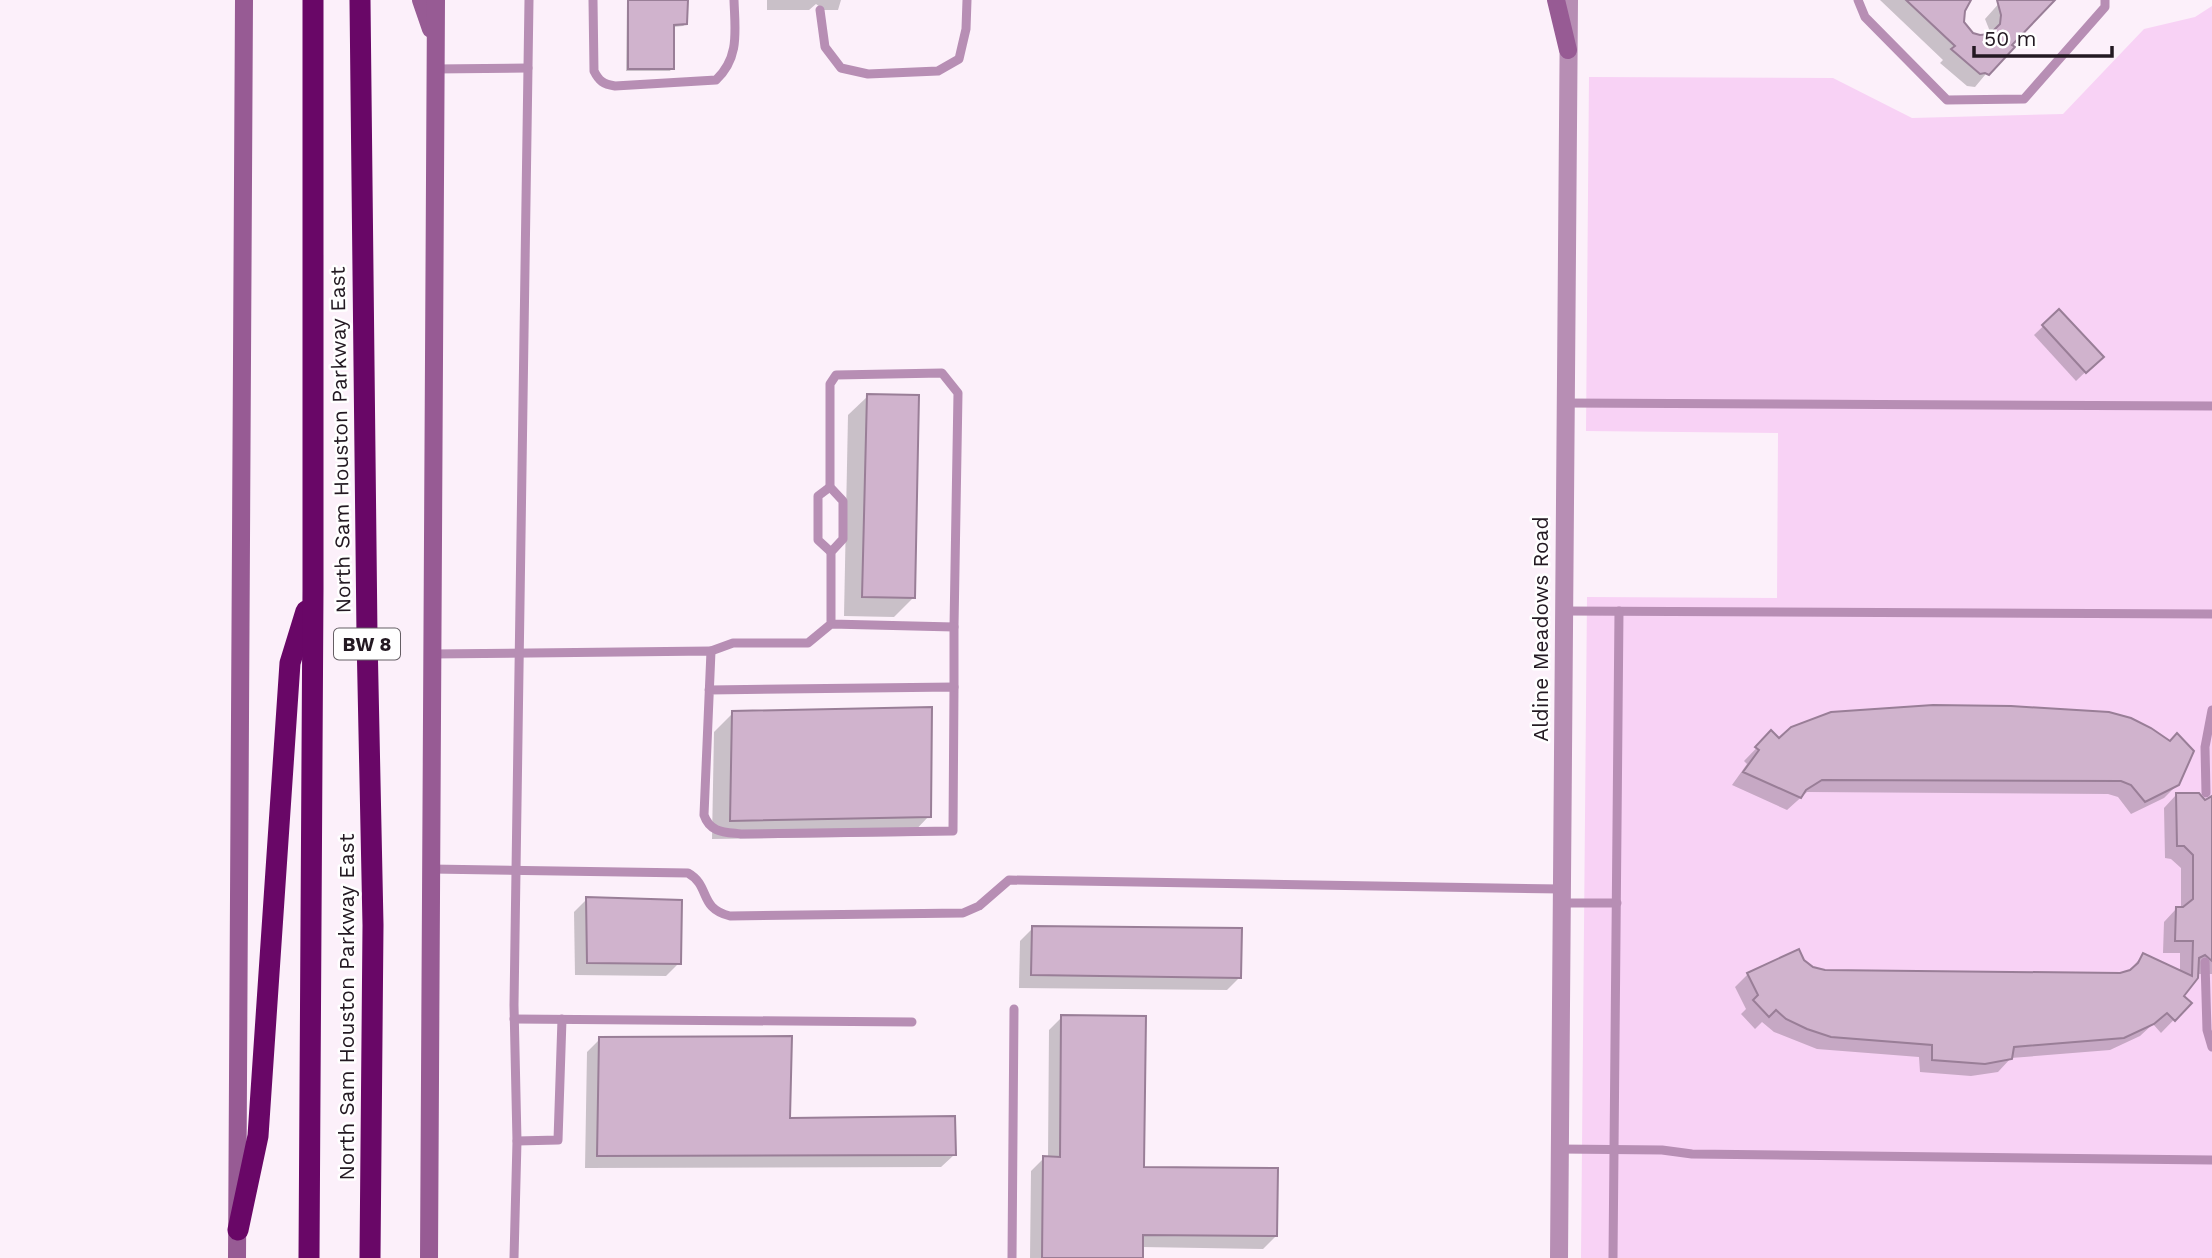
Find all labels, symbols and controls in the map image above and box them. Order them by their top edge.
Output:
scale bar [1974,14,2112,58]
text: 50 m [1984,26,2036,51]
street label: North Sam Houston Parkway East [324,266,356,614]
street label: Aldine Meadows Road [1528,516,1553,742]
road number: BW 8 [334,628,400,660]
street label: North Sam Houston Parkway East [334,833,359,1180]

